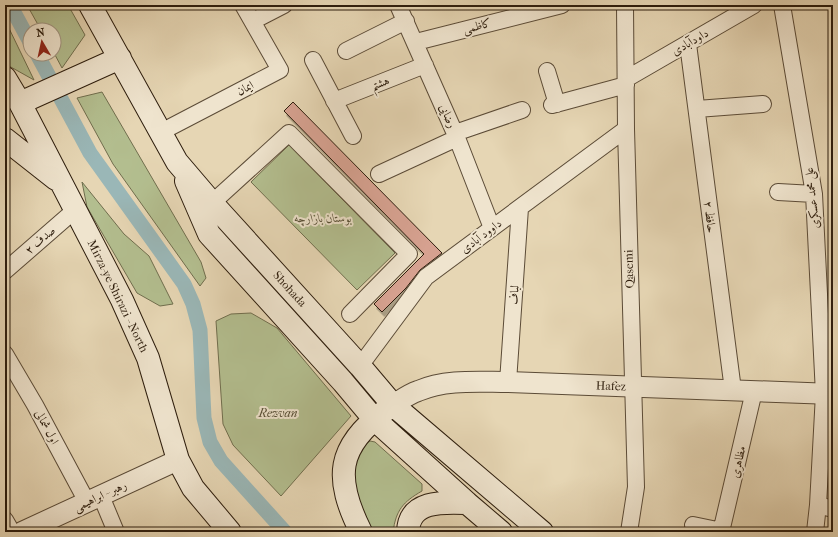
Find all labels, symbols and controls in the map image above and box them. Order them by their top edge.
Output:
street label: کاظمی [461,16,493,38]
north arrow [22,22,62,62]
text: N [35,25,46,40]
street label: داودآبادی [669,25,711,59]
street label: هشتم [369,73,393,98]
street label: ایمان [234,78,256,98]
street label: رضایی [436,102,460,131]
street label: علی محمد عسکری [802,166,824,229]
street label: حافظ ۲ [701,200,719,234]
park label: بوستان بازارچه [294,211,352,227]
street label: داوود آبادی [457,215,505,257]
street label: صدف ۲ [22,223,58,257]
street label: Mirza-ye Shirazi - North [85,237,151,355]
street label: Qasemi [621,249,637,289]
street label: Shohada [270,268,310,310]
street label: لباف [506,285,522,305]
street label: Hafez [596,378,627,394]
park label: Rezvan [257,406,298,420]
street label: اول شمالی [31,407,62,447]
street label: مظاهری [727,444,749,480]
street label: رهبر - ابراهیمی [71,478,130,516]

